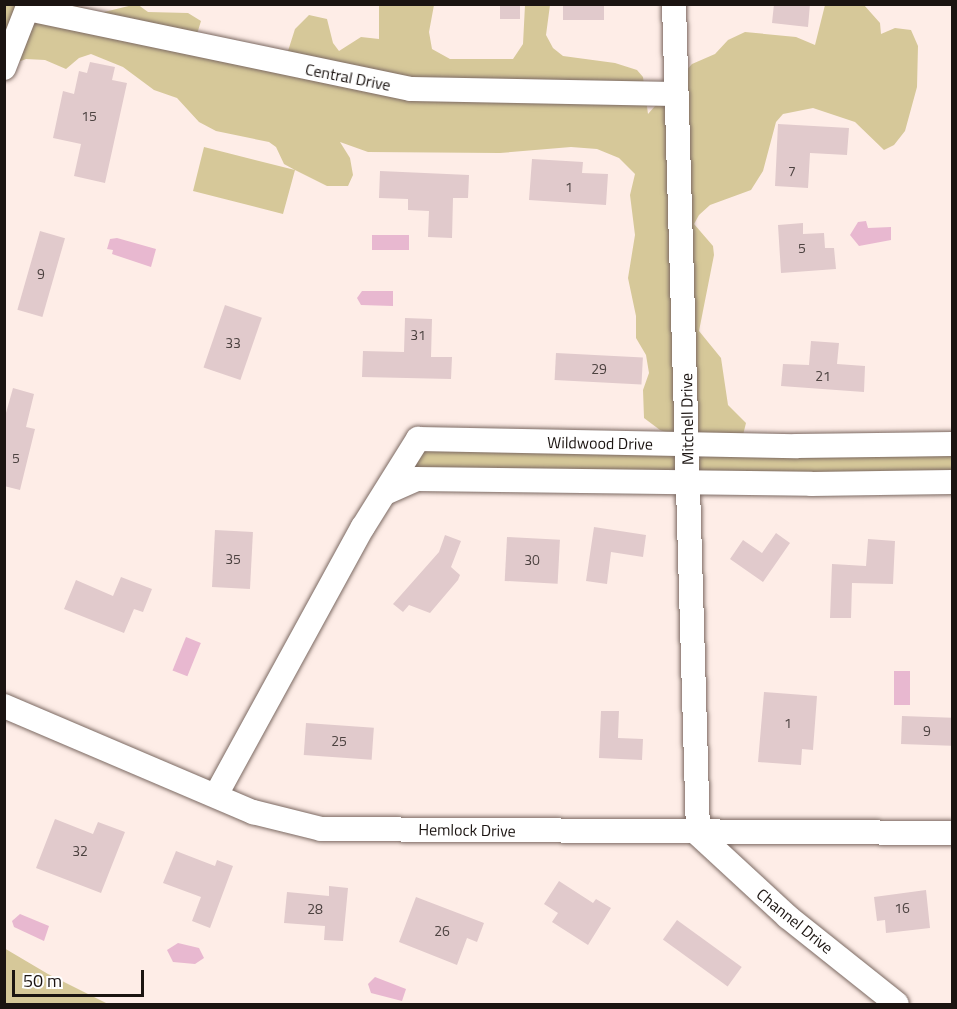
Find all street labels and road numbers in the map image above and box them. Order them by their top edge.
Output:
street label: Central Drive [304,59,392,95]
street label: Mitchell Drive [677,373,697,465]
street label: Wildwood Drive [547,432,653,454]
street label: Hemlock Drive [418,820,516,840]
street label: Channel Drive [753,884,837,958]

